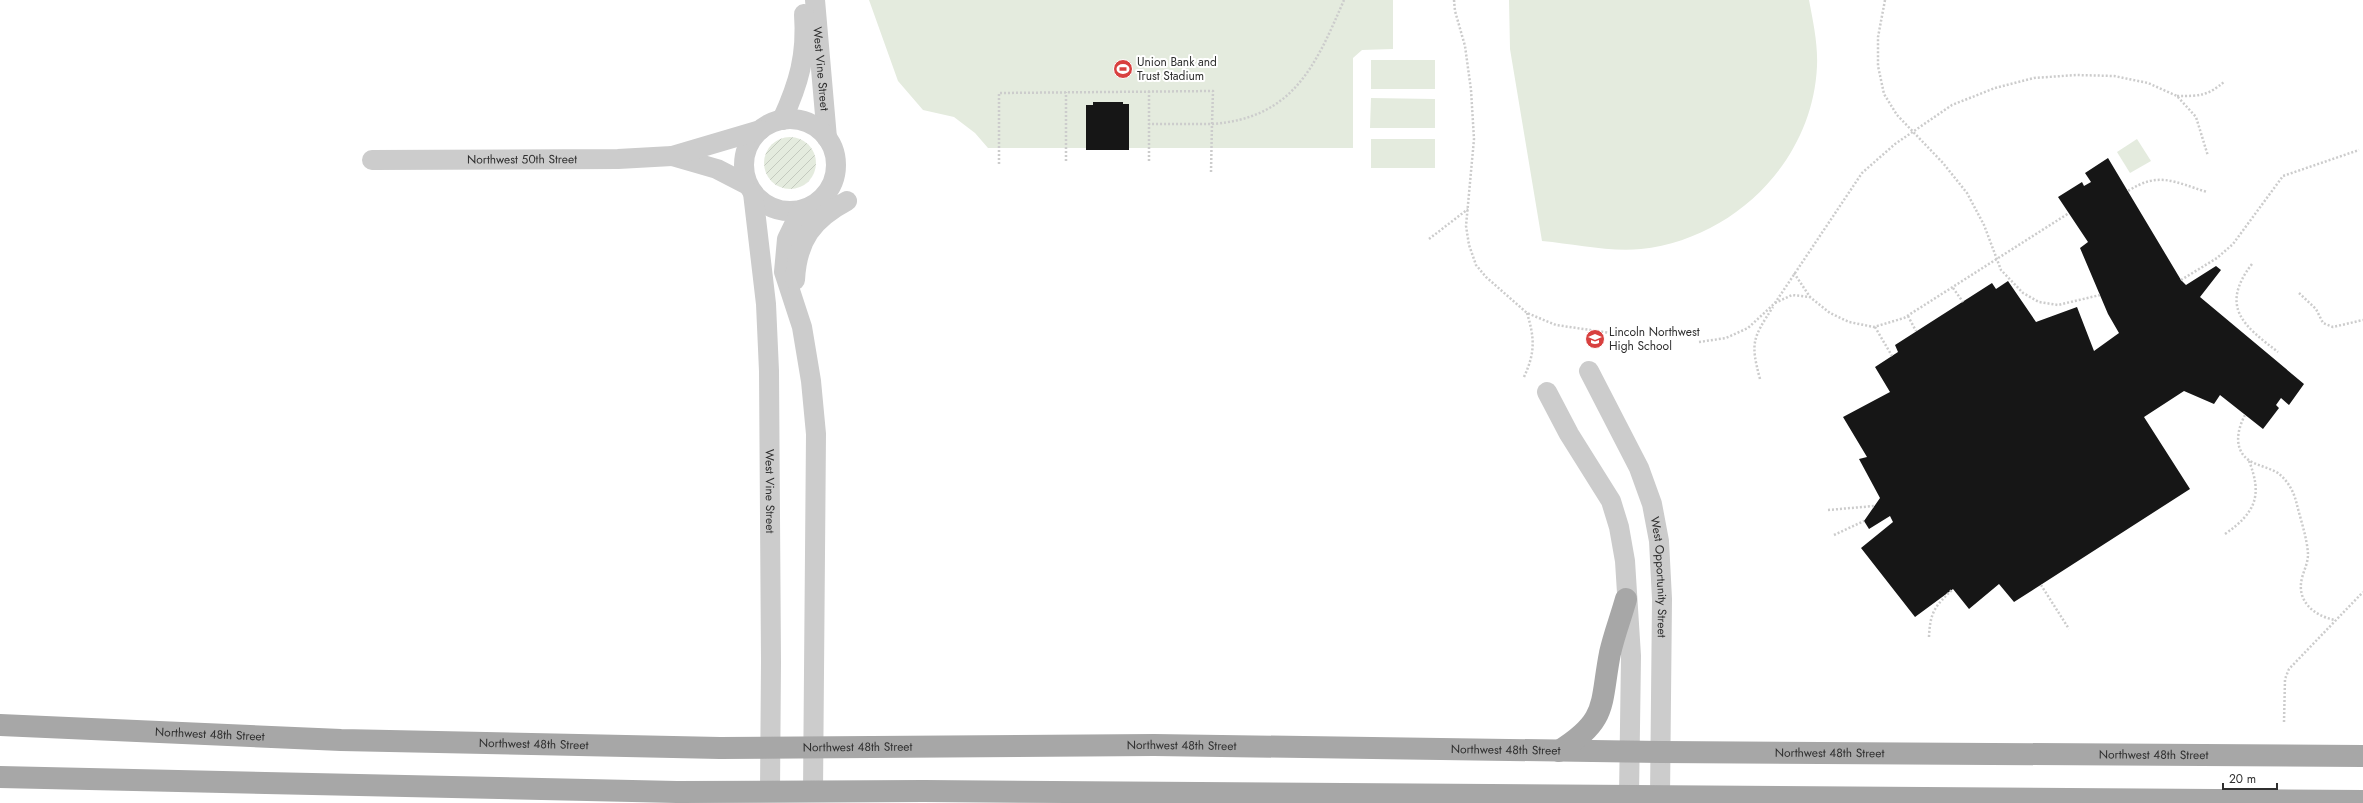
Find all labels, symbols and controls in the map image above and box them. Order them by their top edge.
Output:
street label: West Vine Street [808,26,834,112]
place label: Union Bank and Trust Stadium [1137,53,1217,85]
sports icon: Union Bank and Trust Stadium [1112,58,1134,80]
street label: Northwest 50th Street [467,150,577,169]
place label: Lincoln Northwest High School [1609,323,1700,355]
school or university icon: Lincoln Northwest High School [1584,328,1606,350]
street label: West Vine Street [761,449,779,533]
street label: West Opportunity Street [1646,515,1671,638]
street label: Northwest 48th Street [155,723,265,746]
street label: Northwest 48th Street [479,734,589,754]
street label: Northwest 48th Street [1127,736,1237,755]
street label: Northwest 48th Street [803,738,913,756]
street label: Northwest 48th Street [1451,740,1561,760]
street label: Northwest 48th Street [1775,744,1885,762]
street label: Northwest 48th Street [2099,745,2209,764]
scale bar [2223,765,2277,791]
text: 20 m [2229,770,2256,788]

